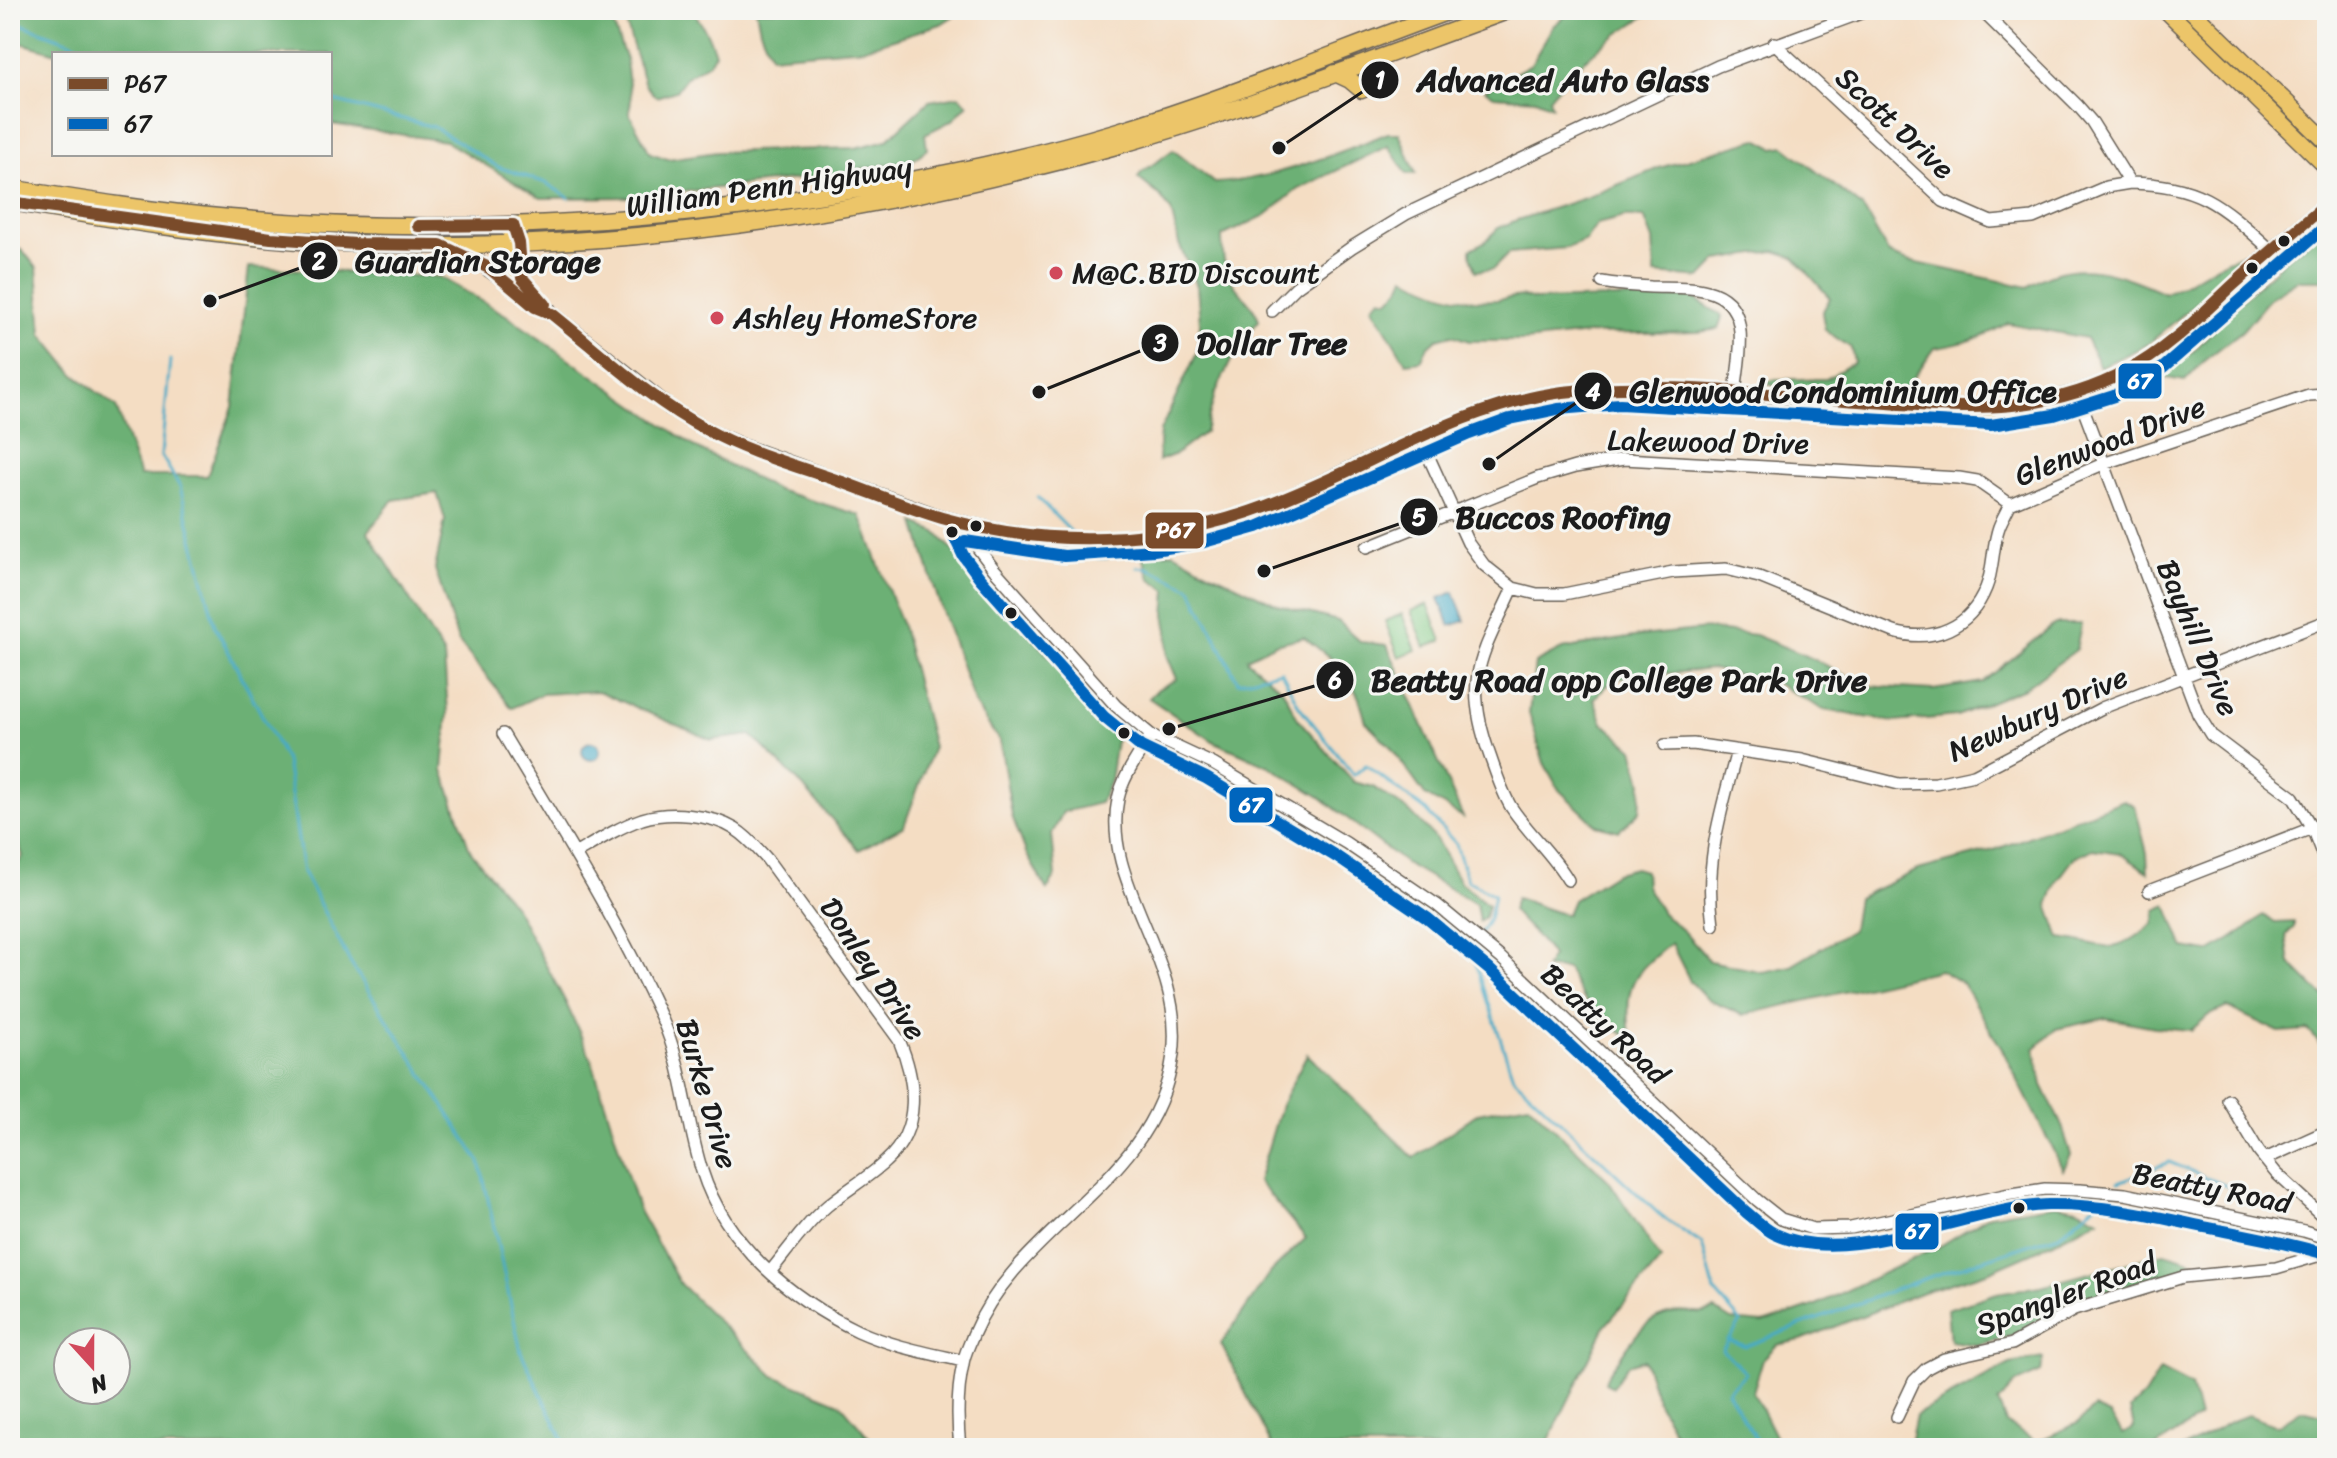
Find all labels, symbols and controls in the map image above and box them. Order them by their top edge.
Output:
legend [52,52,332,156]
callout: Advanced Auto Glass [1360,52,1726,108]
text: Advanced Auto Glass [1415,52,1710,109]
street label: Scott Drive [1822,53,1968,193]
text: 1 [1375,59,1385,101]
text: P67 [124,63,167,105]
text: 67 [124,103,153,145]
street label: William Penn Highway [623,140,916,234]
callout: Guardian Storage [299,233,616,289]
text: Guardian Storage [355,233,601,290]
unlabelled marker [2276,233,2292,249]
text: 2 [311,240,326,282]
place label: M@C.BID Discount [1072,246,1320,300]
unlabelled marker [2244,260,2260,276]
marker: M@C.BID Discount [1047,264,1065,282]
place label: Ashley HomeStore [732,291,977,345]
marker: Ashley HomeStore [708,309,726,327]
callout: Dollar Tree [1140,315,1364,371]
text: Dollar Tree [1196,315,1348,372]
text: 3 [1152,322,1167,364]
line badge: 67 [2117,362,2163,400]
text: 67 [2126,362,2155,401]
callout: Glenwood Condominium Office [1573,363,2074,419]
text: Glenwood Condominium Office [1629,363,2057,420]
text: 4 [1586,371,1601,413]
street label: Glenwood Drive [2006,380,2214,502]
street label: Lakewood Drive [1607,413,1809,471]
callout: Buccos Roofing [1399,489,1687,545]
text: Buccos Roofing [1455,489,1671,546]
text: 5 [1412,496,1427,538]
line badge: P67 [1144,511,1205,550]
text: P67 [1156,511,1197,550]
unlabelled marker [968,518,984,534]
unlabelled marker [944,524,960,540]
street label: Bayhill Drive [2141,551,2255,725]
unlabelled marker [1003,605,1019,621]
street label: Newbury Drive [1939,650,2137,778]
callout: Beatty Road opp College Park Drive [1315,652,1883,708]
text: Beatty Road opp College Park Drive [1371,652,1868,709]
text: 6 [1327,659,1342,701]
unlabelled marker [1116,725,1132,741]
line badge: 67 [1228,786,1274,824]
text: 67 [1237,786,1266,825]
street label: Donley Drive [805,886,941,1052]
street label: Beatty Road [1528,949,1684,1100]
street label: Burke Drive [660,1012,754,1176]
street label: Beatty Road [2128,1146,2299,1230]
unlabelled marker [2011,1200,2027,1216]
line badge: 67 [1894,1212,1940,1251]
text: 67 [1903,1212,1932,1251]
street label: Spangler Road [1968,1236,2166,1352]
north arrow [52,1326,132,1406]
text: N [84,1363,114,1405]

